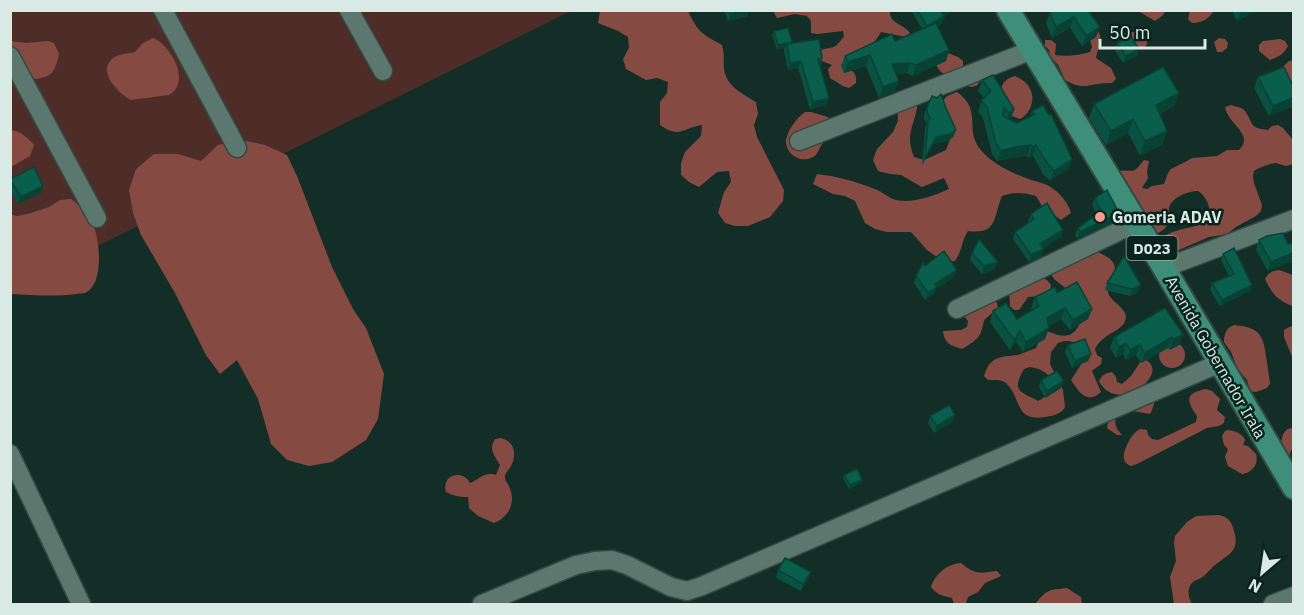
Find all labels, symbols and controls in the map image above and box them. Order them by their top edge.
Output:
scale bar [1100,12,1205,50]
text: 50 m [1109,21,1151,44]
place label: Gomeria ADAV [1112,207,1222,227]
marker: Gomeria ADAV [1093,210,1107,224]
road number: D023 [1126,236,1178,260]
street label: Avenida Gobernador Irala [1161,272,1271,442]
north arrow [1232,543,1292,603]
text: N [1245,575,1265,598]

